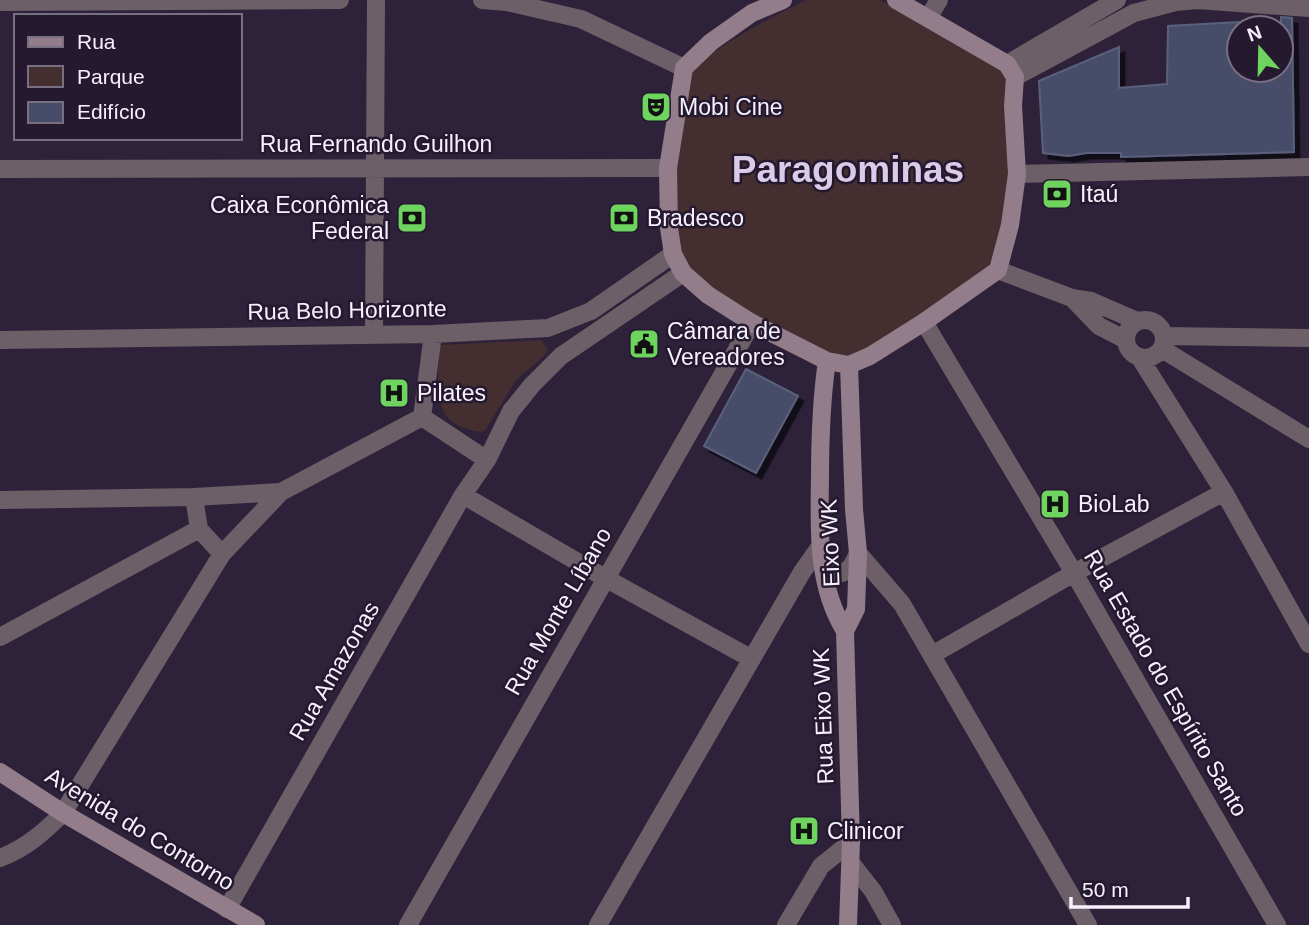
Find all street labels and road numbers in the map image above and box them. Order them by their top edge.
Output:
street label: Rua Fernando Guilhon [260,131,492,157]
street label: Rua Belo Horizonte [247,295,447,325]
street label: Eixo WK [815,498,845,588]
street label: Rua Monte Líbano [499,523,617,699]
street label: Rua Estado do Espírito Santo [1079,545,1253,821]
street label: Rua Amazonas [284,597,384,745]
street label: Rua Eixo WK [808,647,838,785]
street label: Avenida do Contorno [41,762,239,896]

